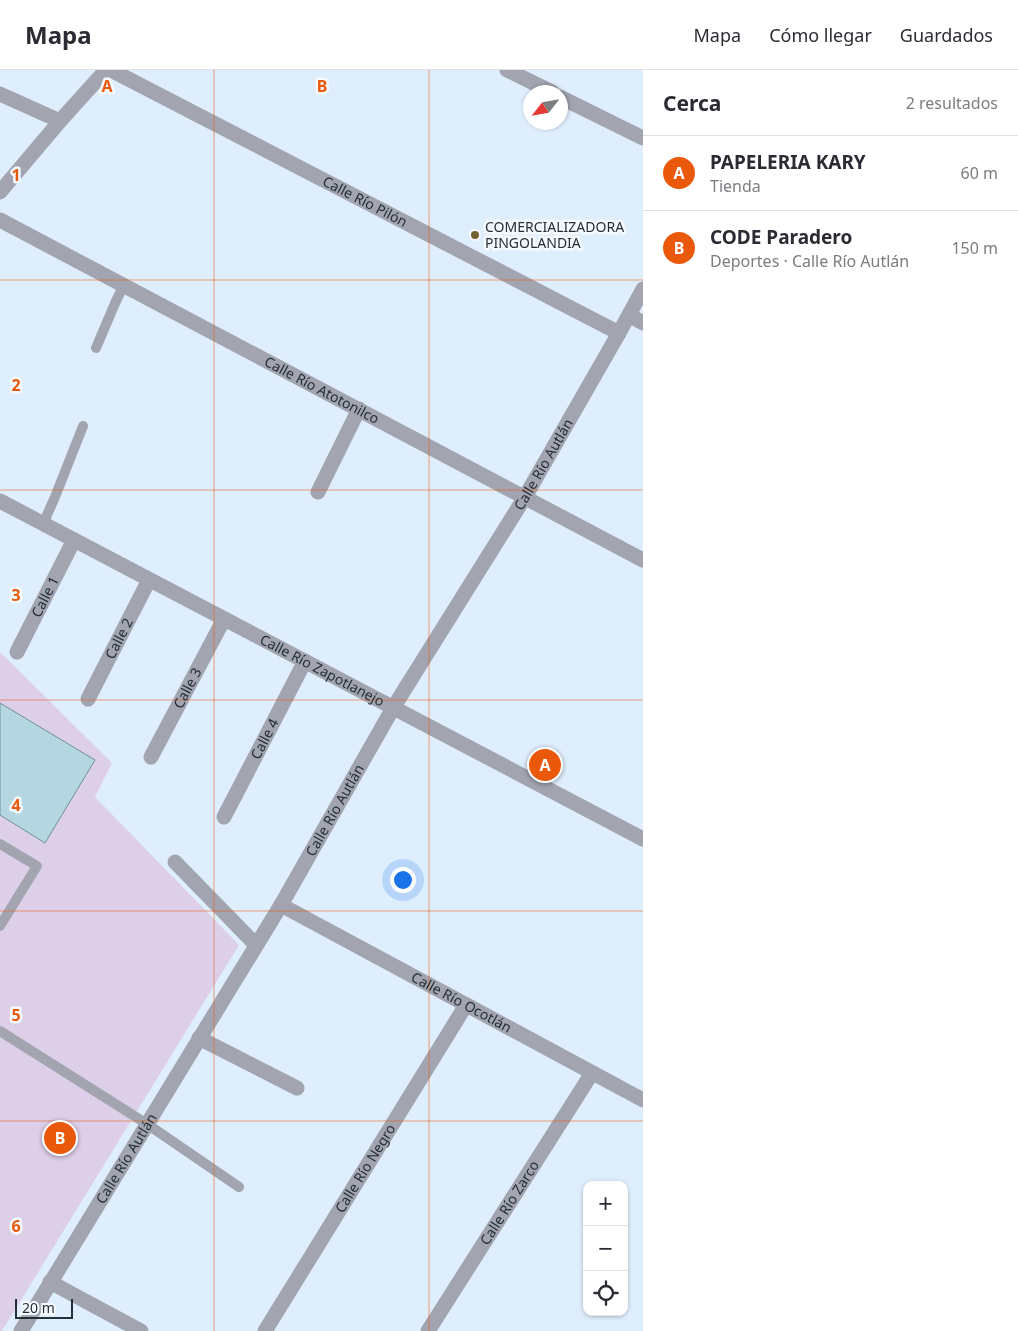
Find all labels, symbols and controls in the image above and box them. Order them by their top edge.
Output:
text: Mapa [25,18,92,51]
text: Mapa [694,23,741,47]
text: Cómo llegar [769,23,872,47]
text: Guardados [900,23,993,47]
text: A [101,75,113,97]
text: B [317,75,327,97]
north arrow [523,85,568,130]
text: Cerca [663,89,721,117]
text: 2 resultados [906,92,998,114]
text: PAPELERIA KARY [710,149,866,175]
text: A [673,162,685,184]
text: 60 m [961,162,998,184]
text: 1 [11,164,21,186]
street label: Calle Río Pilón [320,171,411,231]
text: Tienda [710,175,761,197]
place label: COMERCIALIZADORA PINGOLANDIA [485,217,624,252]
text: CODE Paradero [710,224,852,250]
marker: COMERCIALIZADORA PINGOLANDIA [469,229,481,241]
text: B [674,237,684,259]
text: 150 m [951,237,998,259]
text: Deportes · Calle Río Autlán [710,250,909,272]
street label: Calle Río Atotonilco [261,352,383,428]
text: 2 [11,374,21,396]
street label: Calle Río Autlán [509,415,577,514]
street label: Calle 1 [26,573,63,620]
text: 3 [11,584,21,606]
street label: Calle 2 [100,615,137,662]
street label: Calle Río Zapotlanejo [257,629,388,710]
street label: Calle 3 [168,664,206,712]
street label: Calle 4 [246,715,283,762]
pin: A [529,746,561,784]
street label: Calle Río Autlán [301,761,368,859]
text: 4 [11,794,21,816]
your location [390,867,416,893]
street label: Calle Río Ocotlán [408,967,515,1037]
text: 5 [11,1004,21,1026]
street label: Calle Río Autlán [91,1109,161,1207]
pin: B [44,1119,76,1157]
street label: Calle Río Negro [330,1120,399,1216]
street label: Calle Río Zarco [475,1157,543,1248]
map controls [583,1181,628,1316]
button: + [583,1181,628,1226]
text: 6 [11,1215,21,1237]
button: − [583,1226,628,1271]
button: locate [583,1271,628,1316]
scale bar [15,1296,72,1319]
text: 20 m [22,1298,55,1317]

